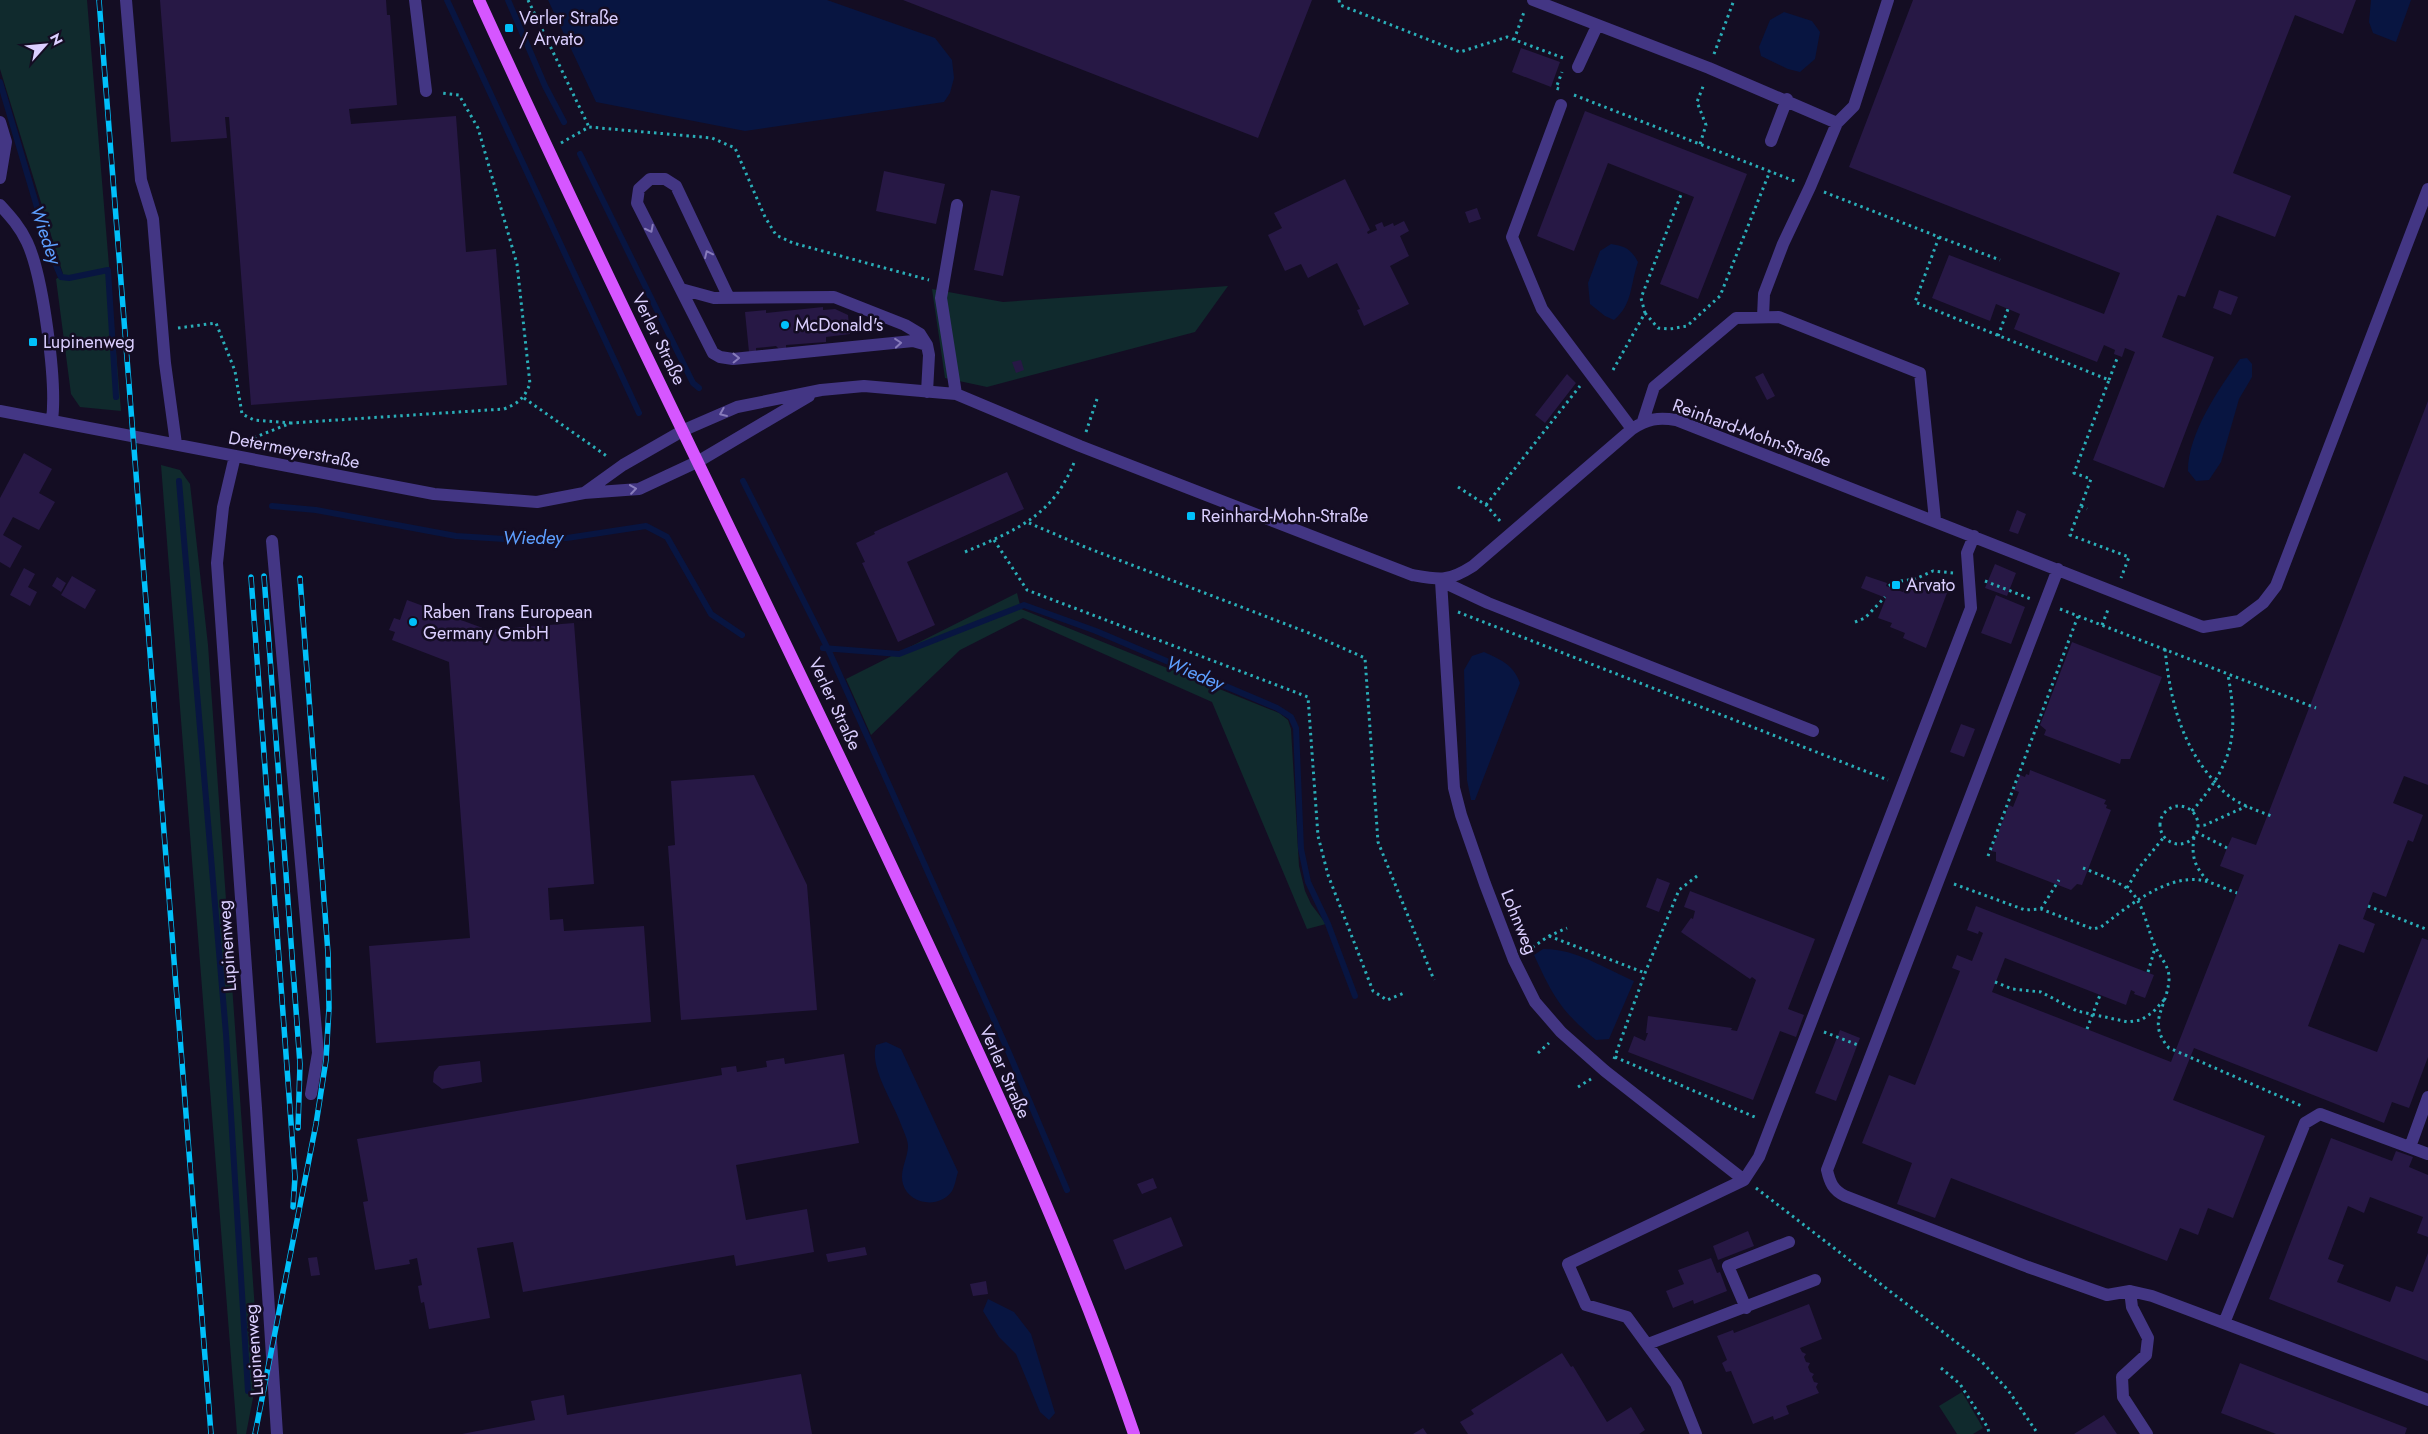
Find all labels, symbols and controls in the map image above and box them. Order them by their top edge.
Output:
place label: Verler Straße / Arvato [519,5,618,52]
north arrow [20,20,70,70]
marker: Verler Straße / Arvato [503,22,515,34]
text: N [45,30,68,49]
water label: Wiedey [23,202,69,270]
one-way arrow [644,224,654,233]
one-way arrow [704,250,715,259]
street label: Verler Straße [626,289,692,389]
place label: McDonald's [795,312,883,338]
marker: McDonald's [779,319,791,331]
place label: Lupinenweg [43,329,135,355]
marker: Lupinenweg [27,336,39,348]
one-way arrow [894,338,902,349]
one-way arrow [732,352,740,363]
street label: Reinhard-Mohn-Straße [1669,392,1835,474]
one-way arrow [719,406,728,417]
street label: Determeyerstraße [226,425,362,475]
one-way arrow [629,484,637,495]
place label: Reinhard-Mohn-Straße [1201,503,1368,529]
marker: Reinhard-Mohn-Straße [1185,510,1197,522]
water label: Wiedey [503,524,565,551]
place label: Arvato [1906,572,1955,598]
marker: Arvato [1890,579,1902,591]
place label: Raben Trans European Germany GmbH [423,599,593,646]
marker: Raben Trans European Germany GmbH [407,616,419,628]
water label: Wiedey [1162,649,1230,698]
street label: Verler Straße [802,653,868,755]
street label: Lohnweg [1494,885,1544,959]
street label: Lupinenweg [211,899,243,993]
street label: Verler Straße [973,1021,1037,1123]
street label: Lupinenweg [238,1303,270,1397]

